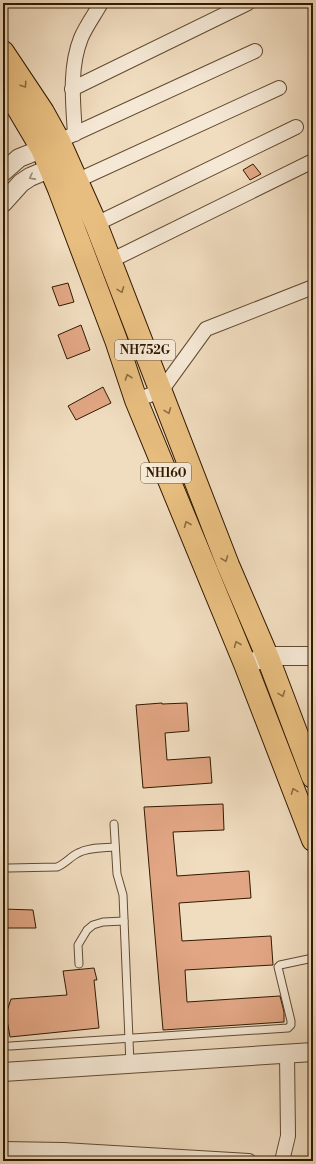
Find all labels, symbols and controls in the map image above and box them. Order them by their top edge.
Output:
one-way arrow [19,80,26,87]
one-way arrow [29,172,36,179]
one-way arrow [117,287,125,294]
road number: NH752G [115,340,175,360]
one-way arrow [125,374,133,381]
one-way arrow [164,408,172,415]
road number: NH160 [141,463,191,483]
one-way arrow [184,520,192,527]
one-way arrow [221,555,229,562]
one-way arrow [233,640,241,647]
one-way arrow [277,691,285,698]
one-way arrow [290,788,298,795]

